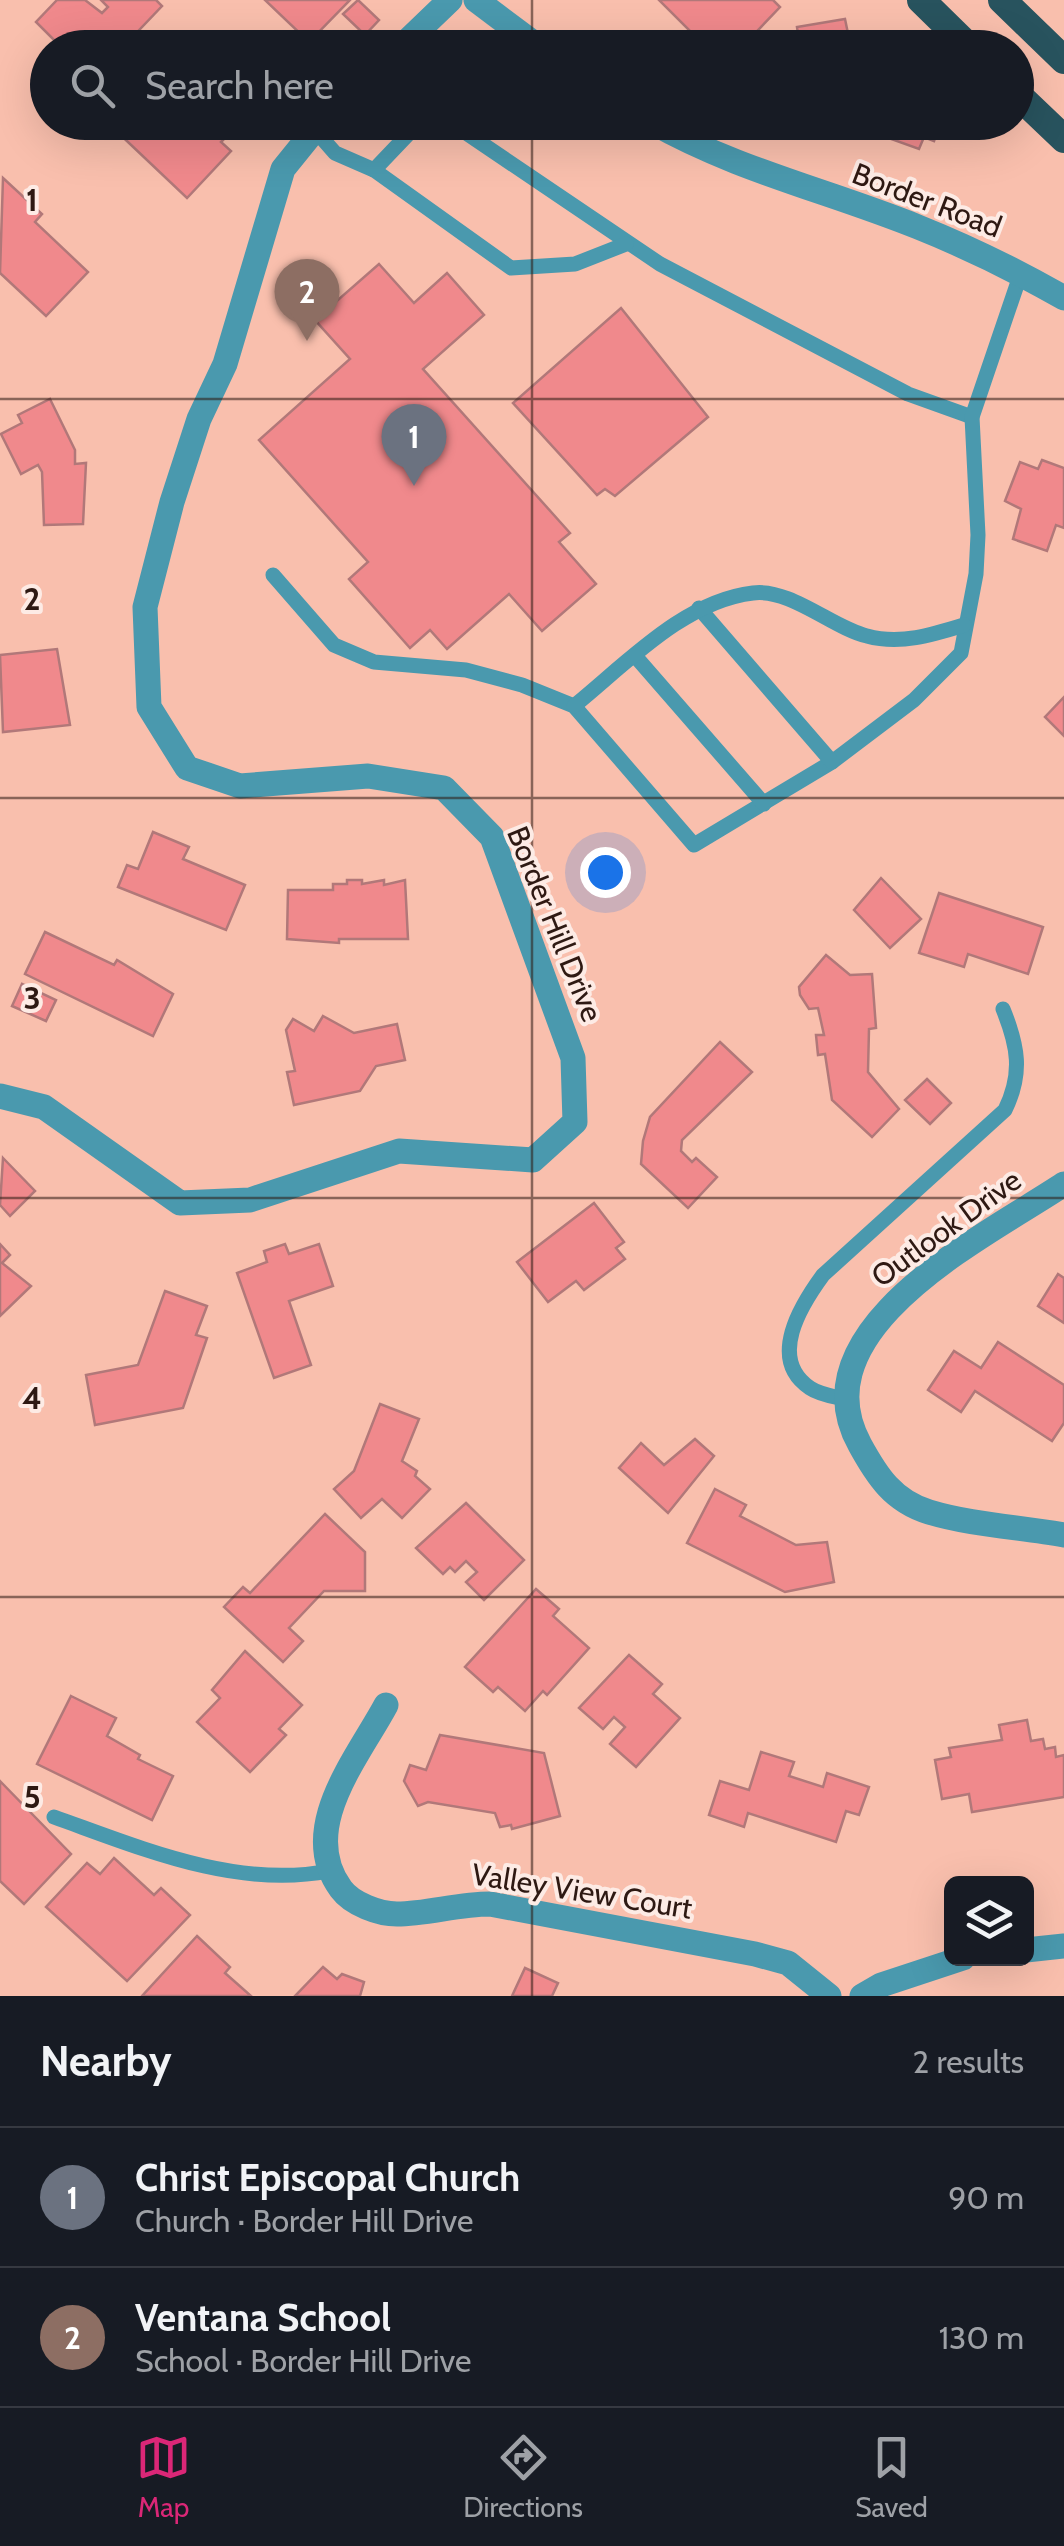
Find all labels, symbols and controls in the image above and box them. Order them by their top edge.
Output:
search box [30,30,1034,140]
icon: search [65,58,120,113]
text: Search here [145,62,334,109]
street label: Border Road [847,155,1007,245]
text: 1 [26,180,38,219]
pin: 2 [274,258,340,341]
pin: 1 [382,404,446,486]
text: 2 [24,579,40,618]
street label: Border Hill Drive [499,821,611,1027]
your location [580,847,631,898]
text: 3 [23,978,41,1017]
street label: Outlook Drive [864,1161,1028,1295]
text: 4 [22,1378,42,1417]
text: 5 [23,1777,41,1816]
street label: Valley View Court [469,1855,695,1927]
map controls [944,1876,1034,1966]
button: layers [944,1876,1034,1966]
text: Nearby [40,2035,172,2087]
text: 2 results [913,2042,1024,2081]
text: Christ Episcopal Church [135,2154,520,2201]
text: 1 [67,2178,78,2217]
text: 90 m [948,2178,1024,2217]
text: Church · Border Hill Drive [135,2201,473,2240]
text: Ventana School [135,2294,391,2341]
text: 2 [64,2318,81,2357]
text: 130 m [939,2318,1024,2357]
text: School · Border Hill Drive [135,2341,471,2380]
tab: Map [136,2430,191,2524]
tab: Directions [463,2430,583,2524]
tab: Saved [855,2430,928,2524]

